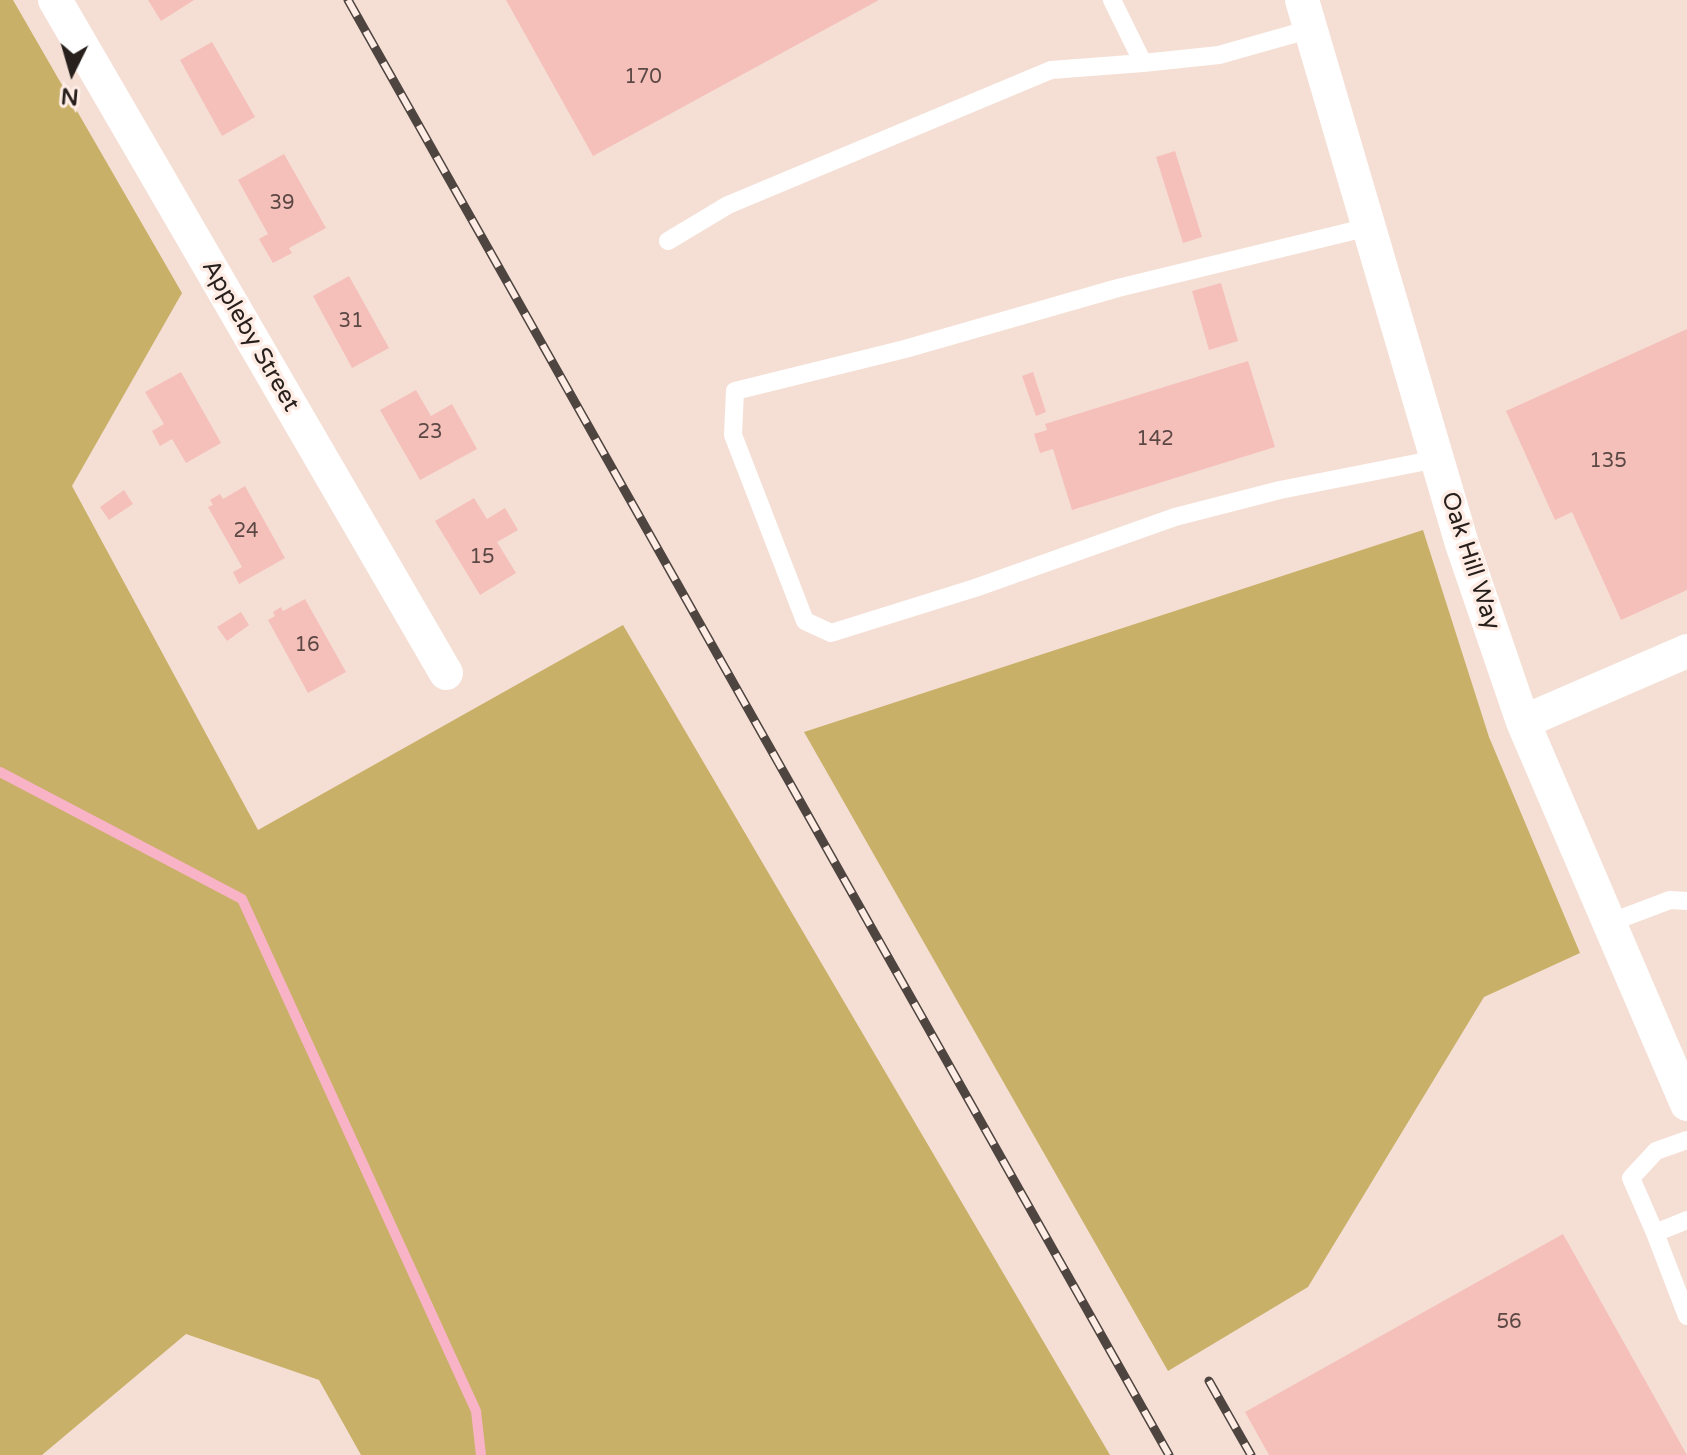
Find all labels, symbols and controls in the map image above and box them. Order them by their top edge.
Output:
north arrow [32,32,112,112]
house number: 170 [624,66,662,90]
text: N [60,82,80,110]
house number: 39 [269,192,295,216]
street label: Appleby Street [195,255,305,417]
house number: 31 [338,310,364,334]
house number: 23 [417,421,443,445]
house number: 142 [1136,428,1174,452]
house number: 135 [1589,450,1627,474]
street label: Oak Hill Way [1434,488,1506,634]
house number: 24 [233,520,259,544]
house number: 15 [469,546,495,570]
house number: 16 [294,634,320,658]
house number: 56 [1496,1311,1522,1335]

